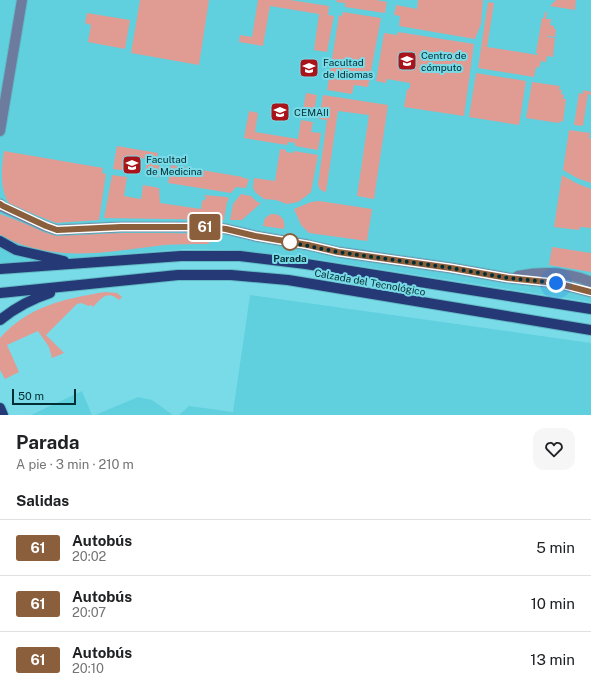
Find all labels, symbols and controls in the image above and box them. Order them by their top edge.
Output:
place label: Centro de cómputo [421,49,467,73]
school or university icon: Centro de cómputo [396,50,418,72]
place label: Facultad de Idiomas [323,56,373,80]
school or university icon: Facultad de Idiomas [298,57,320,79]
school or university icon: CEMAII [269,101,291,123]
place label: CEMAII [294,106,329,118]
place label: Facultad de Medicina [146,153,202,177]
school or university icon: Facultad de Medicina [121,154,143,176]
line badge: 61 [187,214,223,240]
text: 61 [197,219,213,235]
marker: Parada [281,233,299,251]
place label: Parada [273,252,307,264]
street label: Calzada del Tecnológico [314,266,427,298]
your location [546,273,566,293]
scale bar [12,387,76,406]
text: 50 m [18,390,44,402]
button: heart [533,428,575,470]
text: Parada [16,431,80,453]
text: A pie · 3 min · 210 m [16,457,134,472]
text: Salidas [16,492,69,509]
text: Autobús [72,532,132,549]
text: 5 min [536,539,575,556]
text: 61 [30,540,46,556]
text: 20:02 [72,549,106,564]
text: Autobús [72,588,132,605]
text: 10 min [531,595,575,612]
text: 61 [30,596,46,612]
text: 20:07 [72,605,106,620]
text: Autobús [72,644,132,661]
text: 13 min [530,651,575,668]
text: 61 [30,652,46,668]
text: 20:10 [72,661,104,676]

